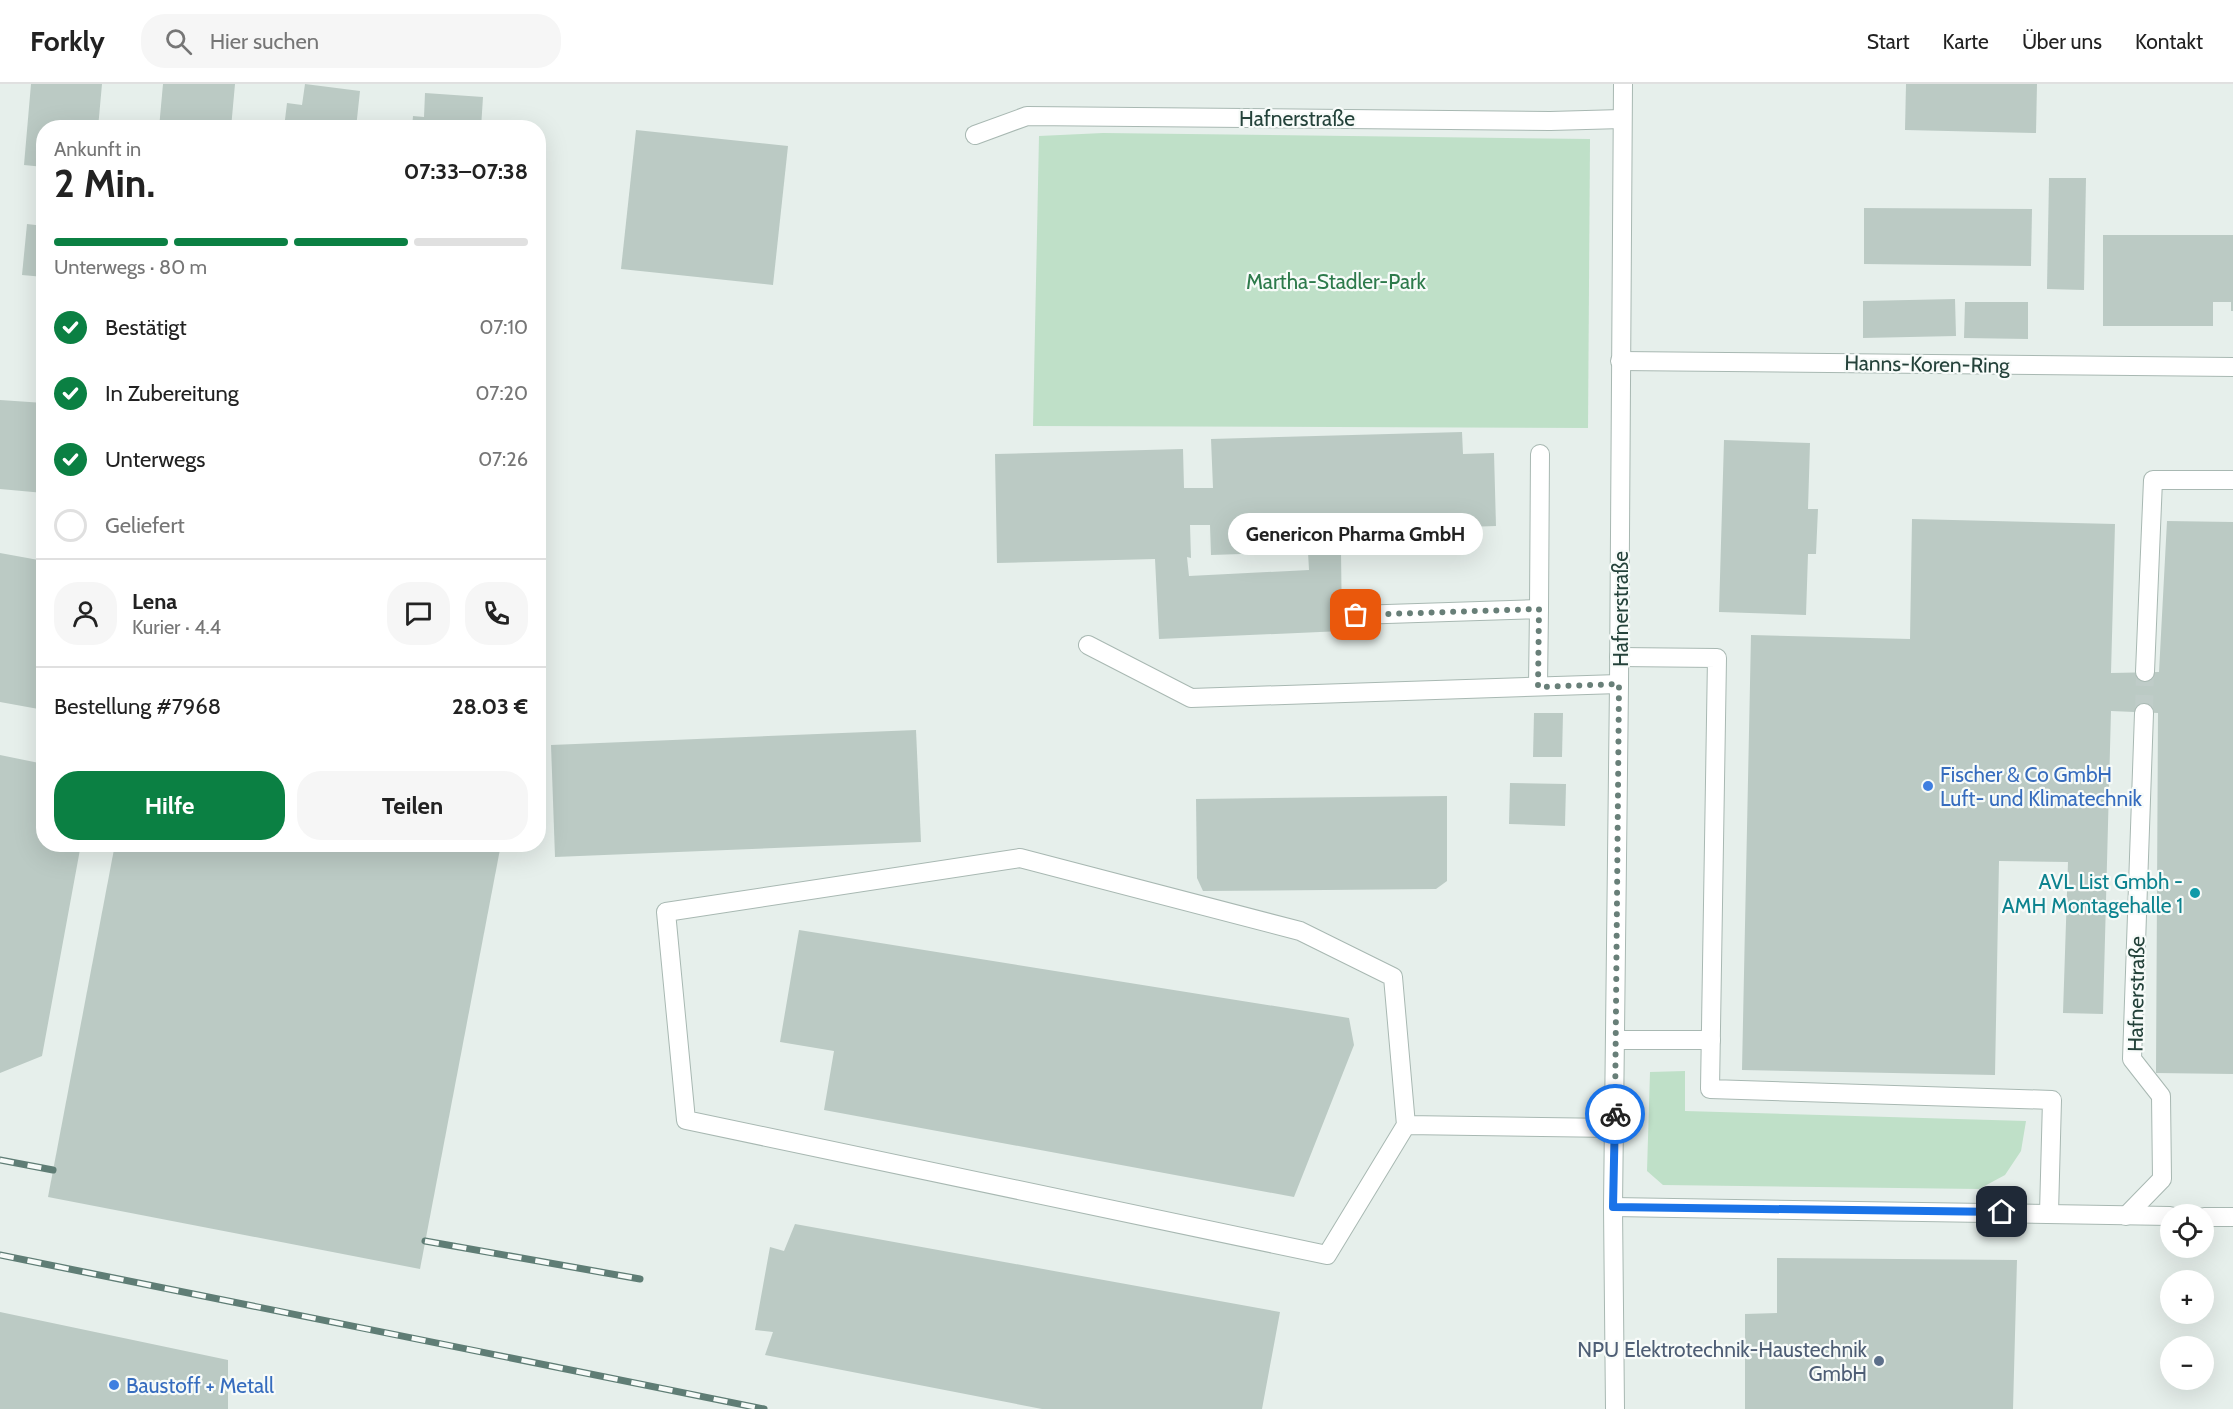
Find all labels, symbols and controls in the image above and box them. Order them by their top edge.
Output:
search box [141,14,561,68]
text: Forkly [30,24,105,58]
icon: search [162,25,195,58]
text: Hier suchen [210,28,319,55]
text: Start [1867,29,1910,54]
text: Karte [1943,29,1989,54]
text: Über uns [2022,29,2102,54]
text: Kontakt [2135,29,2203,54]
street label: Hafnerstraße [1239,106,1355,131]
text: Ankunft in [54,137,141,161]
text: 07:33–07:38 [404,158,528,185]
text: 2 Min. [54,159,155,207]
text: Unterwegs · 80 m [54,255,207,279]
park label: Martha-Stadler-Park [1246,269,1427,294]
icon: check [54,311,87,344]
text: Bestätigt [105,314,187,341]
text: 07:10 [480,315,528,339]
street label: Hanns-Koren-Ring [1844,350,2010,378]
icon: check [54,377,87,410]
text: In Zubereitung [105,380,239,407]
text: 07:20 [476,381,528,405]
icon: check [54,443,87,476]
text: Unterwegs [105,446,205,473]
text: 07:26 [478,447,528,471]
text: Geliefert [105,512,185,539]
callout: Genericon Pharma GmbH [1228,513,1484,555]
text: Genericon Pharma GmbH [1246,522,1465,546]
street label: Hafnerstraße [1608,551,1633,667]
button: person [54,582,117,645]
button: chat [387,582,450,645]
button: phone [465,582,528,645]
text: Lena [132,588,177,615]
pin [1330,589,1381,640]
icon: bag [1339,598,1372,631]
text: Kurier · 4.4 [132,615,221,639]
text: Bestellung #7968 [54,693,221,720]
text: 28.03 € [452,693,528,720]
place label: Fischer & Co GmbH Luft- und Klimatechnik [1940,762,2143,811]
button: Hilfe [54,771,285,840]
button: Teilen [297,771,528,840]
marker: Fischer & Co GmbH Luft- und Klimatechnik [1921,779,1935,793]
place label: AVL List Gmbh - AMH Montagehalle 1 [2002,869,2183,918]
marker: AVL List Gmbh - AMH Montagehalle 1 [2188,886,2202,900]
street label: Hafnerstraße [2122,936,2150,1052]
courier [1585,1084,1645,1144]
icon: bike [1599,1098,1632,1131]
pin [1976,1186,2027,1237]
icon: home [1985,1195,2018,1228]
map controls [2160,1204,2214,1390]
button: locate [2160,1204,2214,1258]
button: + [2160,1270,2214,1324]
button: − [2160,1336,2214,1390]
place label: NPU Elektrotechnik-Haustechnik GmbH [1577,1337,1868,1386]
marker: NPU Elektrotechnik-Haustechnik GmbH [1872,1354,1886,1368]
place label: Baustoff + Metall [126,1373,274,1398]
marker: Baustoff + Metall [107,1378,121,1392]

